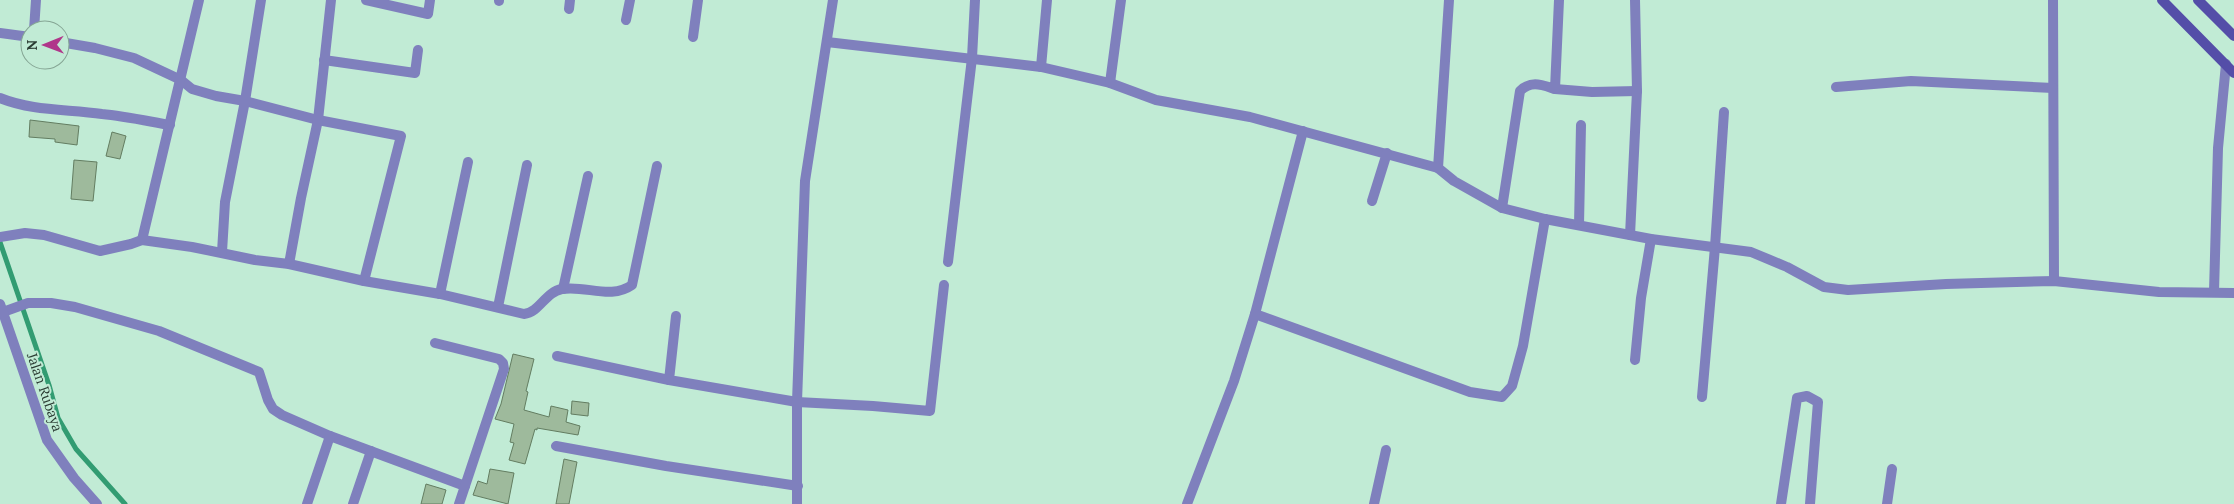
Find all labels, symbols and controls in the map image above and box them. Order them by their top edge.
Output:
north arrow [20,20,70,70]
text: N [23,39,41,51]
street label: Jalan Rubaya [23,349,67,434]

